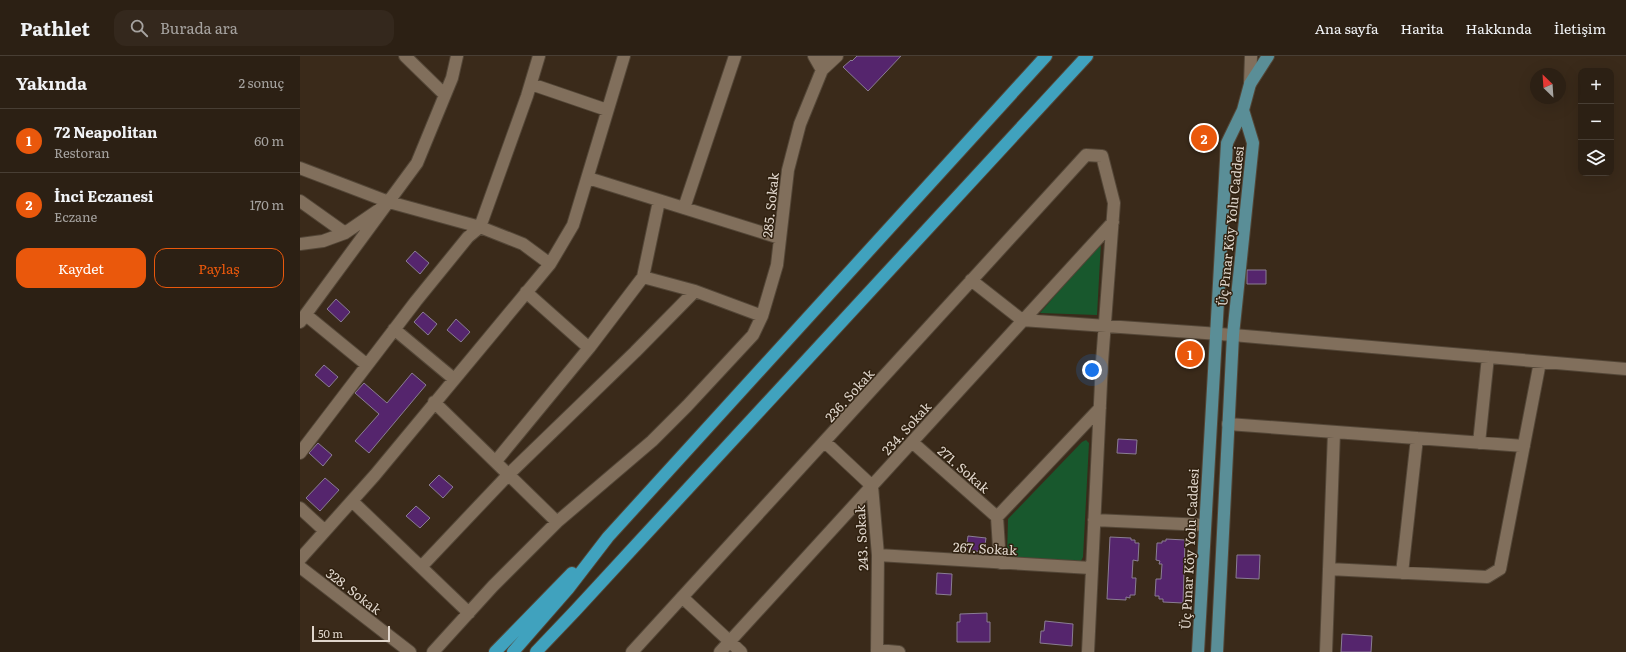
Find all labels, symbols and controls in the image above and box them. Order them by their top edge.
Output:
search box [114,10,394,46]
text: Pathlet [20,14,90,42]
text: Burada ara [160,16,238,39]
icon: search [128,17,150,39]
text: Ana sayfa [1315,18,1378,38]
text: Harita [1400,18,1444,38]
text: Hakkında [1466,18,1532,38]
text: İletişim [1554,18,1606,38]
north arrow [1530,68,1566,104]
map controls [1578,68,1614,176]
button: + [1578,68,1614,104]
text: Yakında [16,70,87,95]
text: 2 sonuç [238,73,284,92]
button: − [1578,104,1614,140]
text: 72 Neapolitan [54,120,157,143]
pin: 2 [1191,123,1217,153]
text: 1 [26,131,32,150]
text: 60 m [254,131,284,150]
button: layers [1578,140,1614,176]
text: Restoran [54,143,110,162]
street label: Üç Pınar Köy Yolu Caddesi [1212,144,1248,307]
street label: 285. Sokak [757,170,783,238]
text: İnci Eczanesi [54,184,154,207]
text: 2 [26,195,32,214]
text: 170 m [250,195,284,214]
text: Eczane [54,207,97,226]
button: Kaydet [16,248,146,288]
button: Paylaş [154,248,284,288]
pin: 1 [1177,339,1203,369]
your location [1082,360,1102,380]
street label: 236. Sokak [820,363,879,426]
street label: 234. Sokak [877,396,936,459]
street label: 271. Sokak [934,441,995,498]
street label: Üç Pınar Köy Yolu Caddesi [1175,467,1203,630]
street label: 243. Sokak [850,504,872,571]
street label: 267. Sokak [953,537,1018,559]
street label: 328. Sokak [322,563,386,619]
scale bar [312,624,390,643]
text: 50 m [318,625,343,641]

